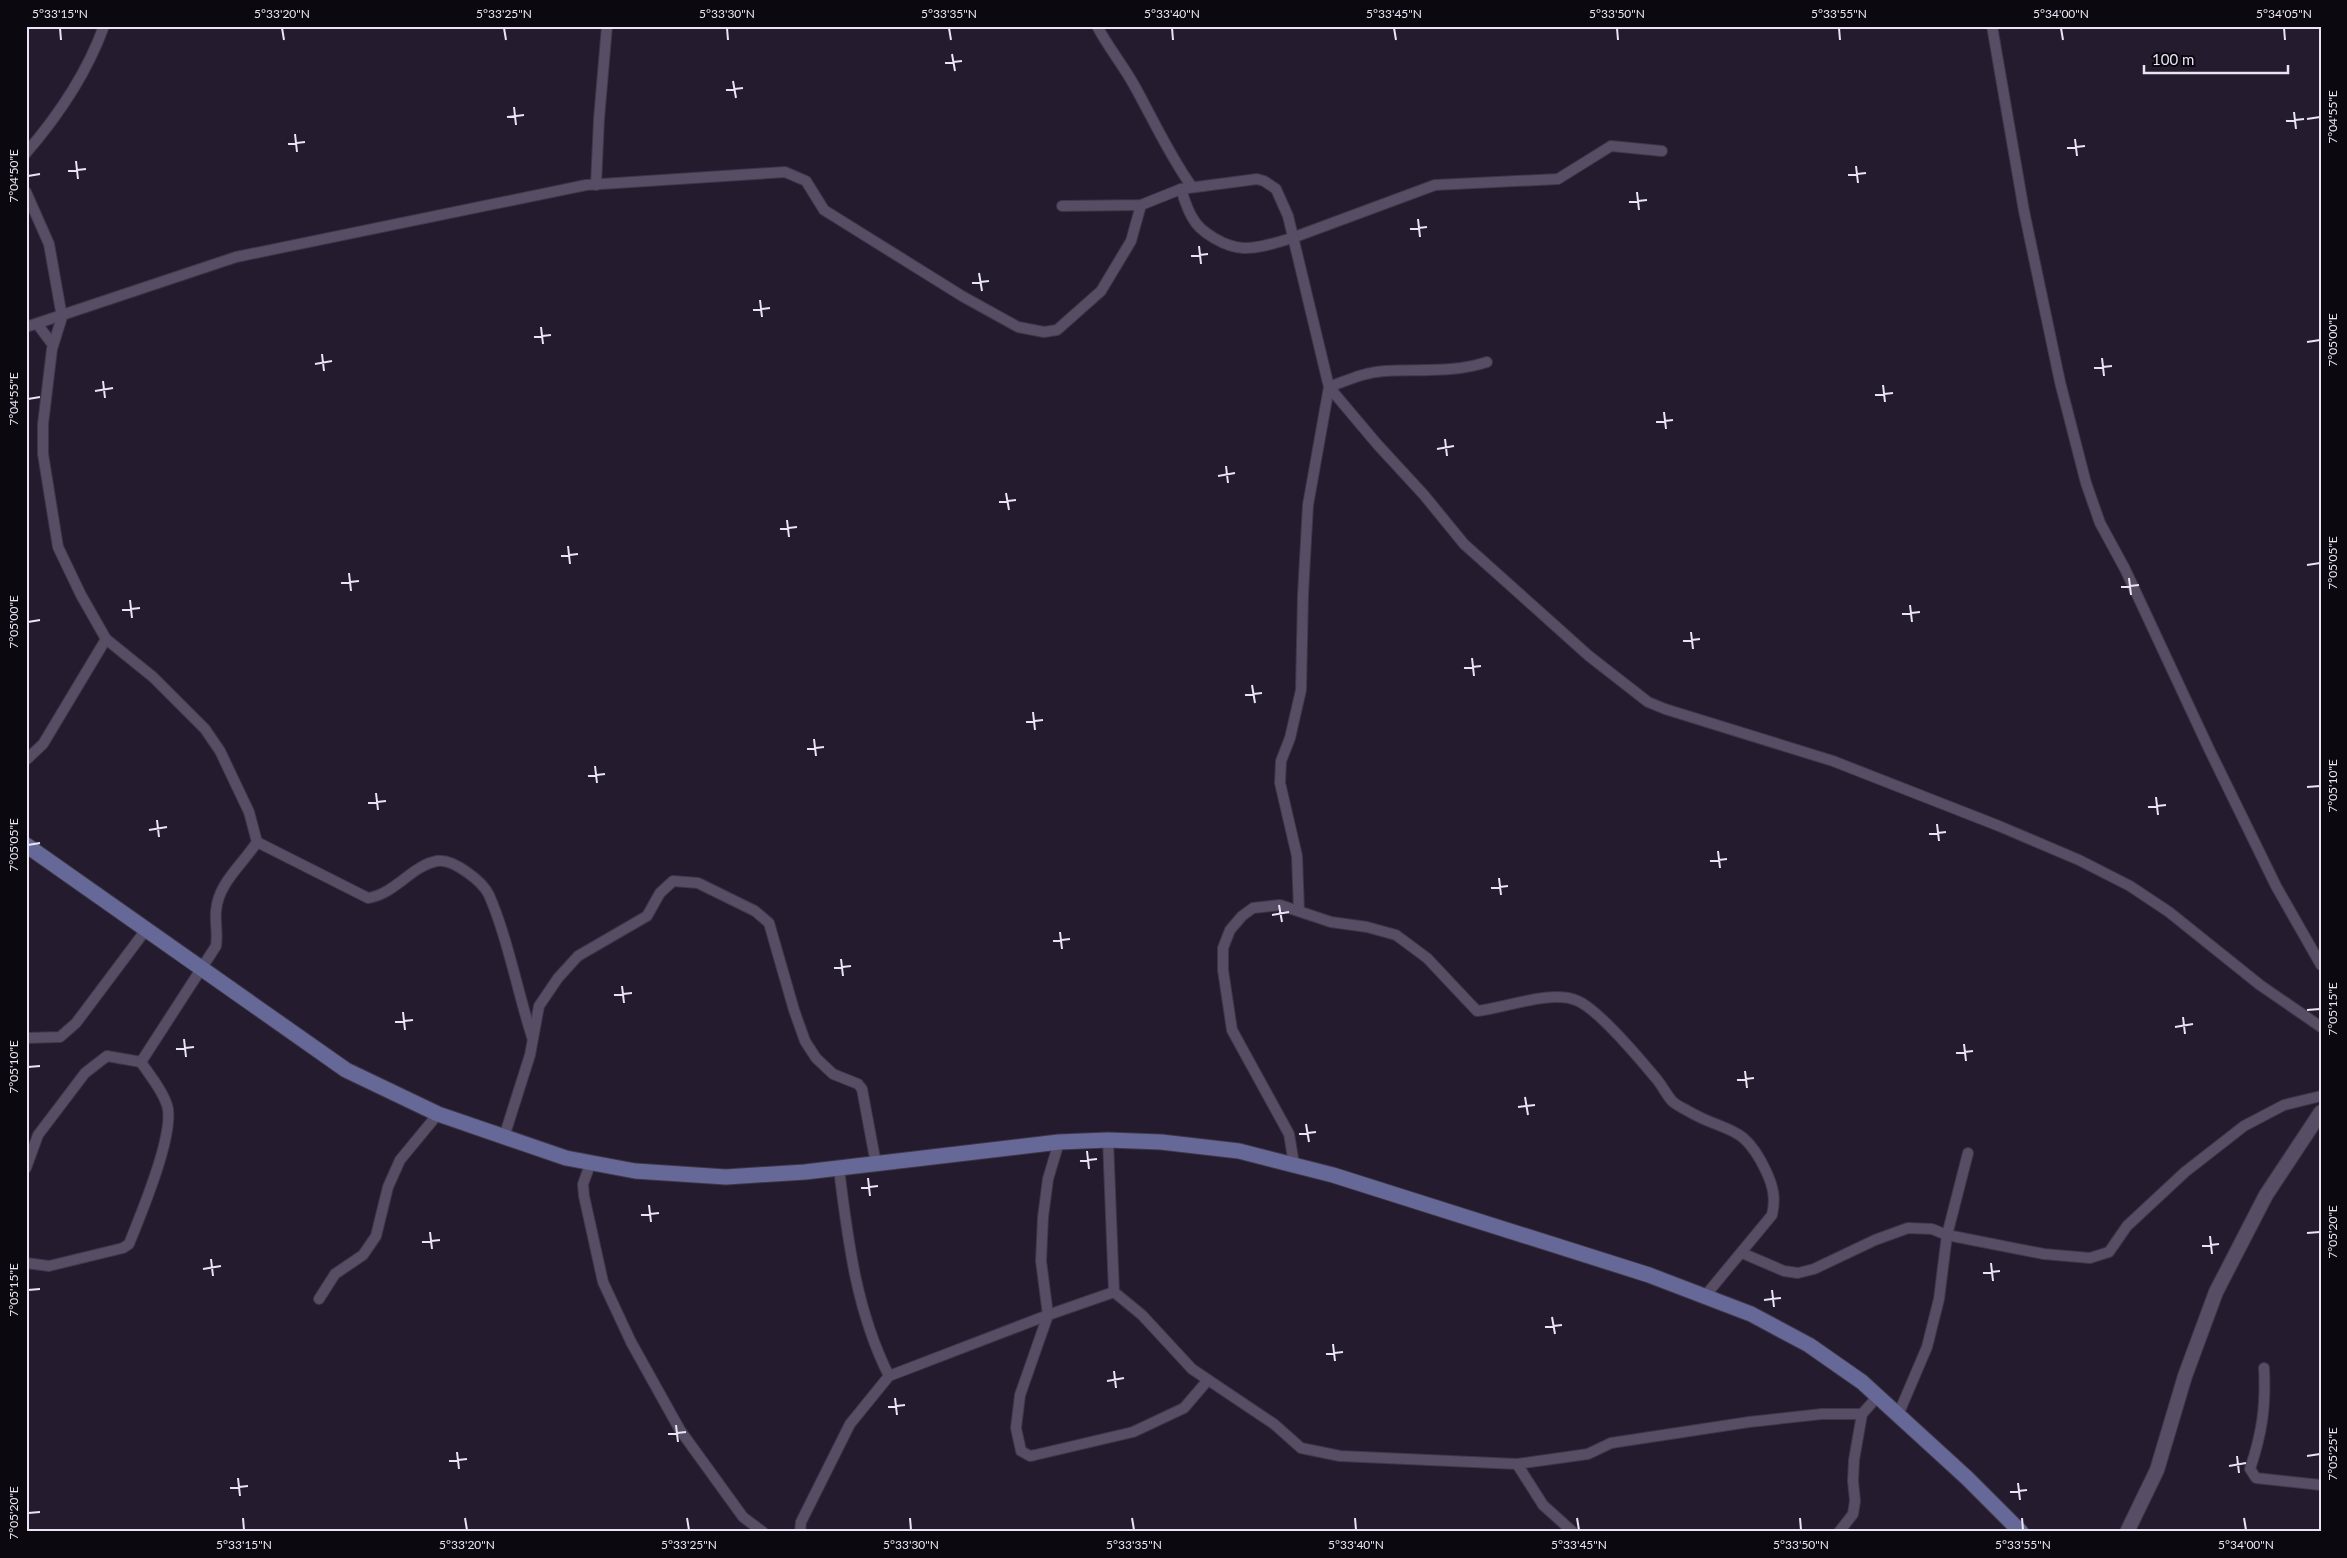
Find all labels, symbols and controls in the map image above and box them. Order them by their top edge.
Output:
text: 5°33'15"N [32,6,88,21]
text: 5°33'20"N [254,6,310,21]
text: 5°33'25"N [476,6,532,21]
text: 5°33'30"N [699,6,755,21]
text: 5°33'35"N [921,6,977,21]
text: 5°33'40"N [1144,6,1200,21]
text: 5°33'45"N [1366,6,1422,21]
text: 5°33'50"N [1589,6,1645,21]
text: 5°33'55"N [1811,6,1867,21]
text: 5°34'00"N [2033,6,2089,21]
text: 5°34'05"N [2256,6,2312,21]
scale bar [2144,42,2288,74]
text: 100 m [2152,50,2194,68]
text: 7°04'55"E [2325,90,2340,144]
text: 7°04'50"E [6,149,21,203]
text: 7°05'00"E [2325,313,2340,367]
text: 7°04'55"E [6,372,21,426]
text: 7°05'05"E [2325,536,2340,590]
text: 7°05'00"E [6,595,21,649]
text: 7°05'10"E [2325,759,2340,813]
text: 7°05'05"E [6,818,21,872]
text: 7°05'15"E [2325,982,2340,1036]
text: 7°05'10"E [6,1040,21,1094]
text: 7°05'20"E [2325,1205,2340,1259]
text: 7°05'15"E [6,1263,21,1317]
text: 7°05'25"E [2325,1427,2340,1481]
text: 7°05'20"E [6,1486,21,1540]
text: 5°33'15"N [216,1537,272,1552]
text: 5°33'20"N [439,1537,495,1552]
text: 5°33'25"N [661,1537,717,1552]
text: 5°33'30"N [883,1537,939,1552]
text: 5°33'35"N [1106,1537,1162,1552]
text: 5°33'40"N [1328,1537,1384,1552]
text: 5°33'45"N [1551,1537,1607,1552]
text: 5°33'50"N [1773,1537,1829,1552]
text: 5°33'55"N [1995,1537,2051,1552]
text: 5°34'00"N [2218,1537,2274,1552]

